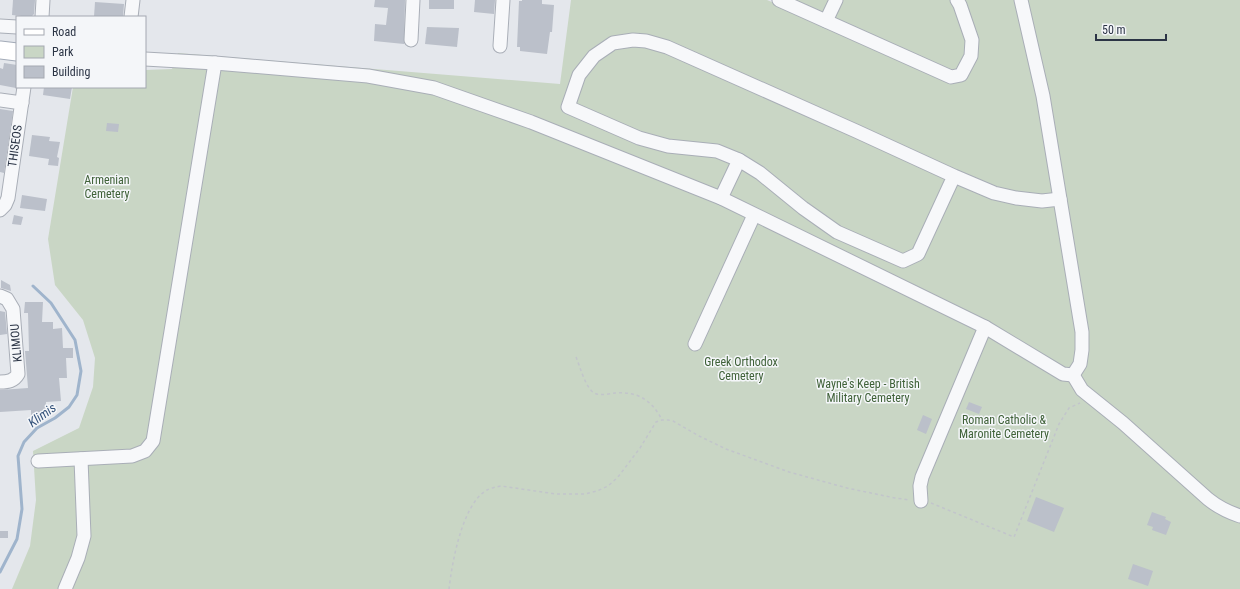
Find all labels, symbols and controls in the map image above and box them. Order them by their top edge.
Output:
legend [16,16,146,88]
scale bar [1096,16,1166,42]
text: 50 m [1102,23,1126,37]
text: Road [52,25,76,39]
text: Park [52,45,74,59]
text: Building [52,65,90,79]
street label: THISEOS [5,124,25,168]
park label: Armenian Cemetery [84,173,130,201]
street label: KLIMOU [7,323,25,363]
park label: Greek Orthodox Cemetery [704,355,778,383]
park label: Wayne's Keep - British Military Cemetery [816,377,920,405]
water label: Klimis [25,400,59,430]
park label: Roman Catholic & Maronite Cemetery [959,413,1049,441]

